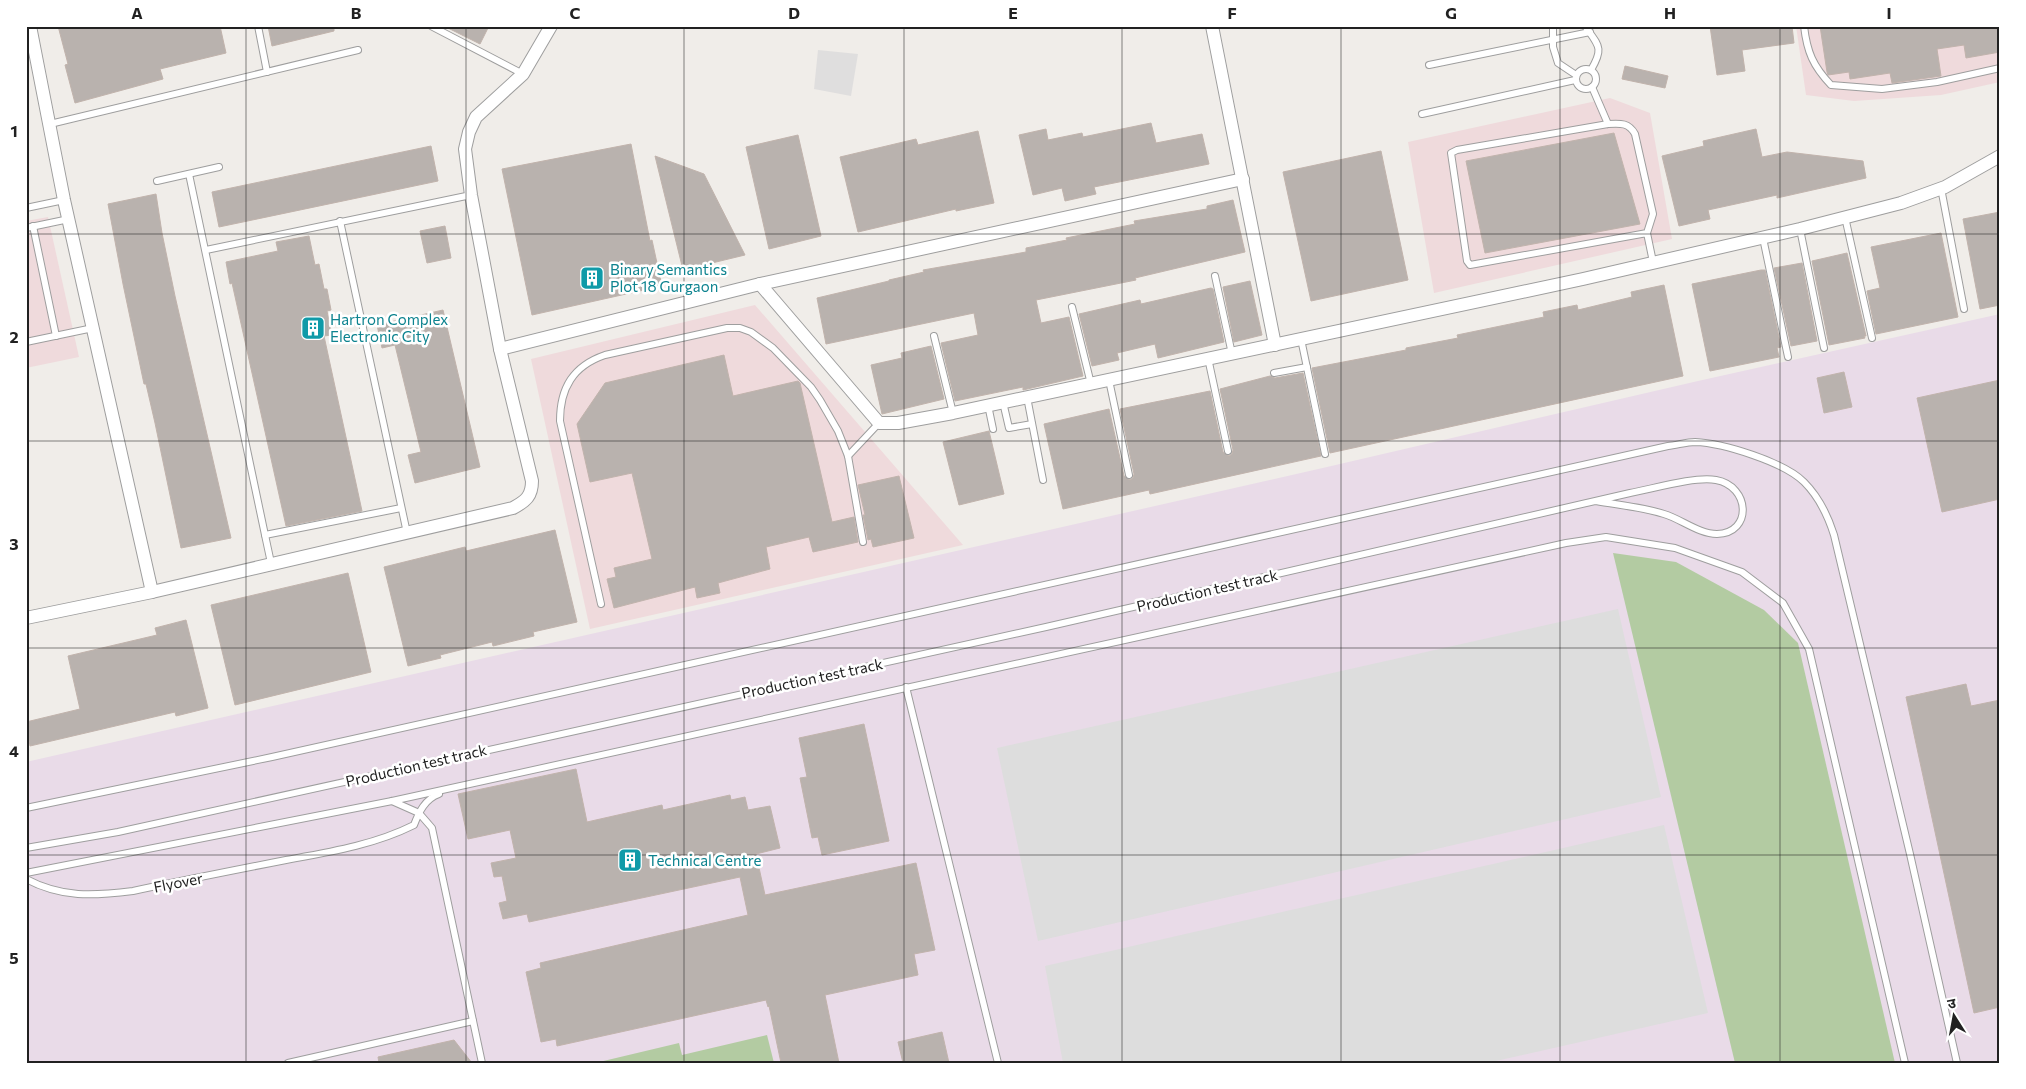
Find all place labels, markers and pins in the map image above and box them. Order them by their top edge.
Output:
place label: Binary Semantics Plot 18 Gurgaon [610,260,727,295]
building icon: Binary Semantics Plot 18 Gurgaon [579,265,605,291]
place label: Hartron Complex Electronic City [330,310,448,345]
building icon: Hartron Complex Electronic City [300,315,326,341]
building icon: Technical Centre [617,847,643,873]
place label: Technical Centre [648,851,761,869]

